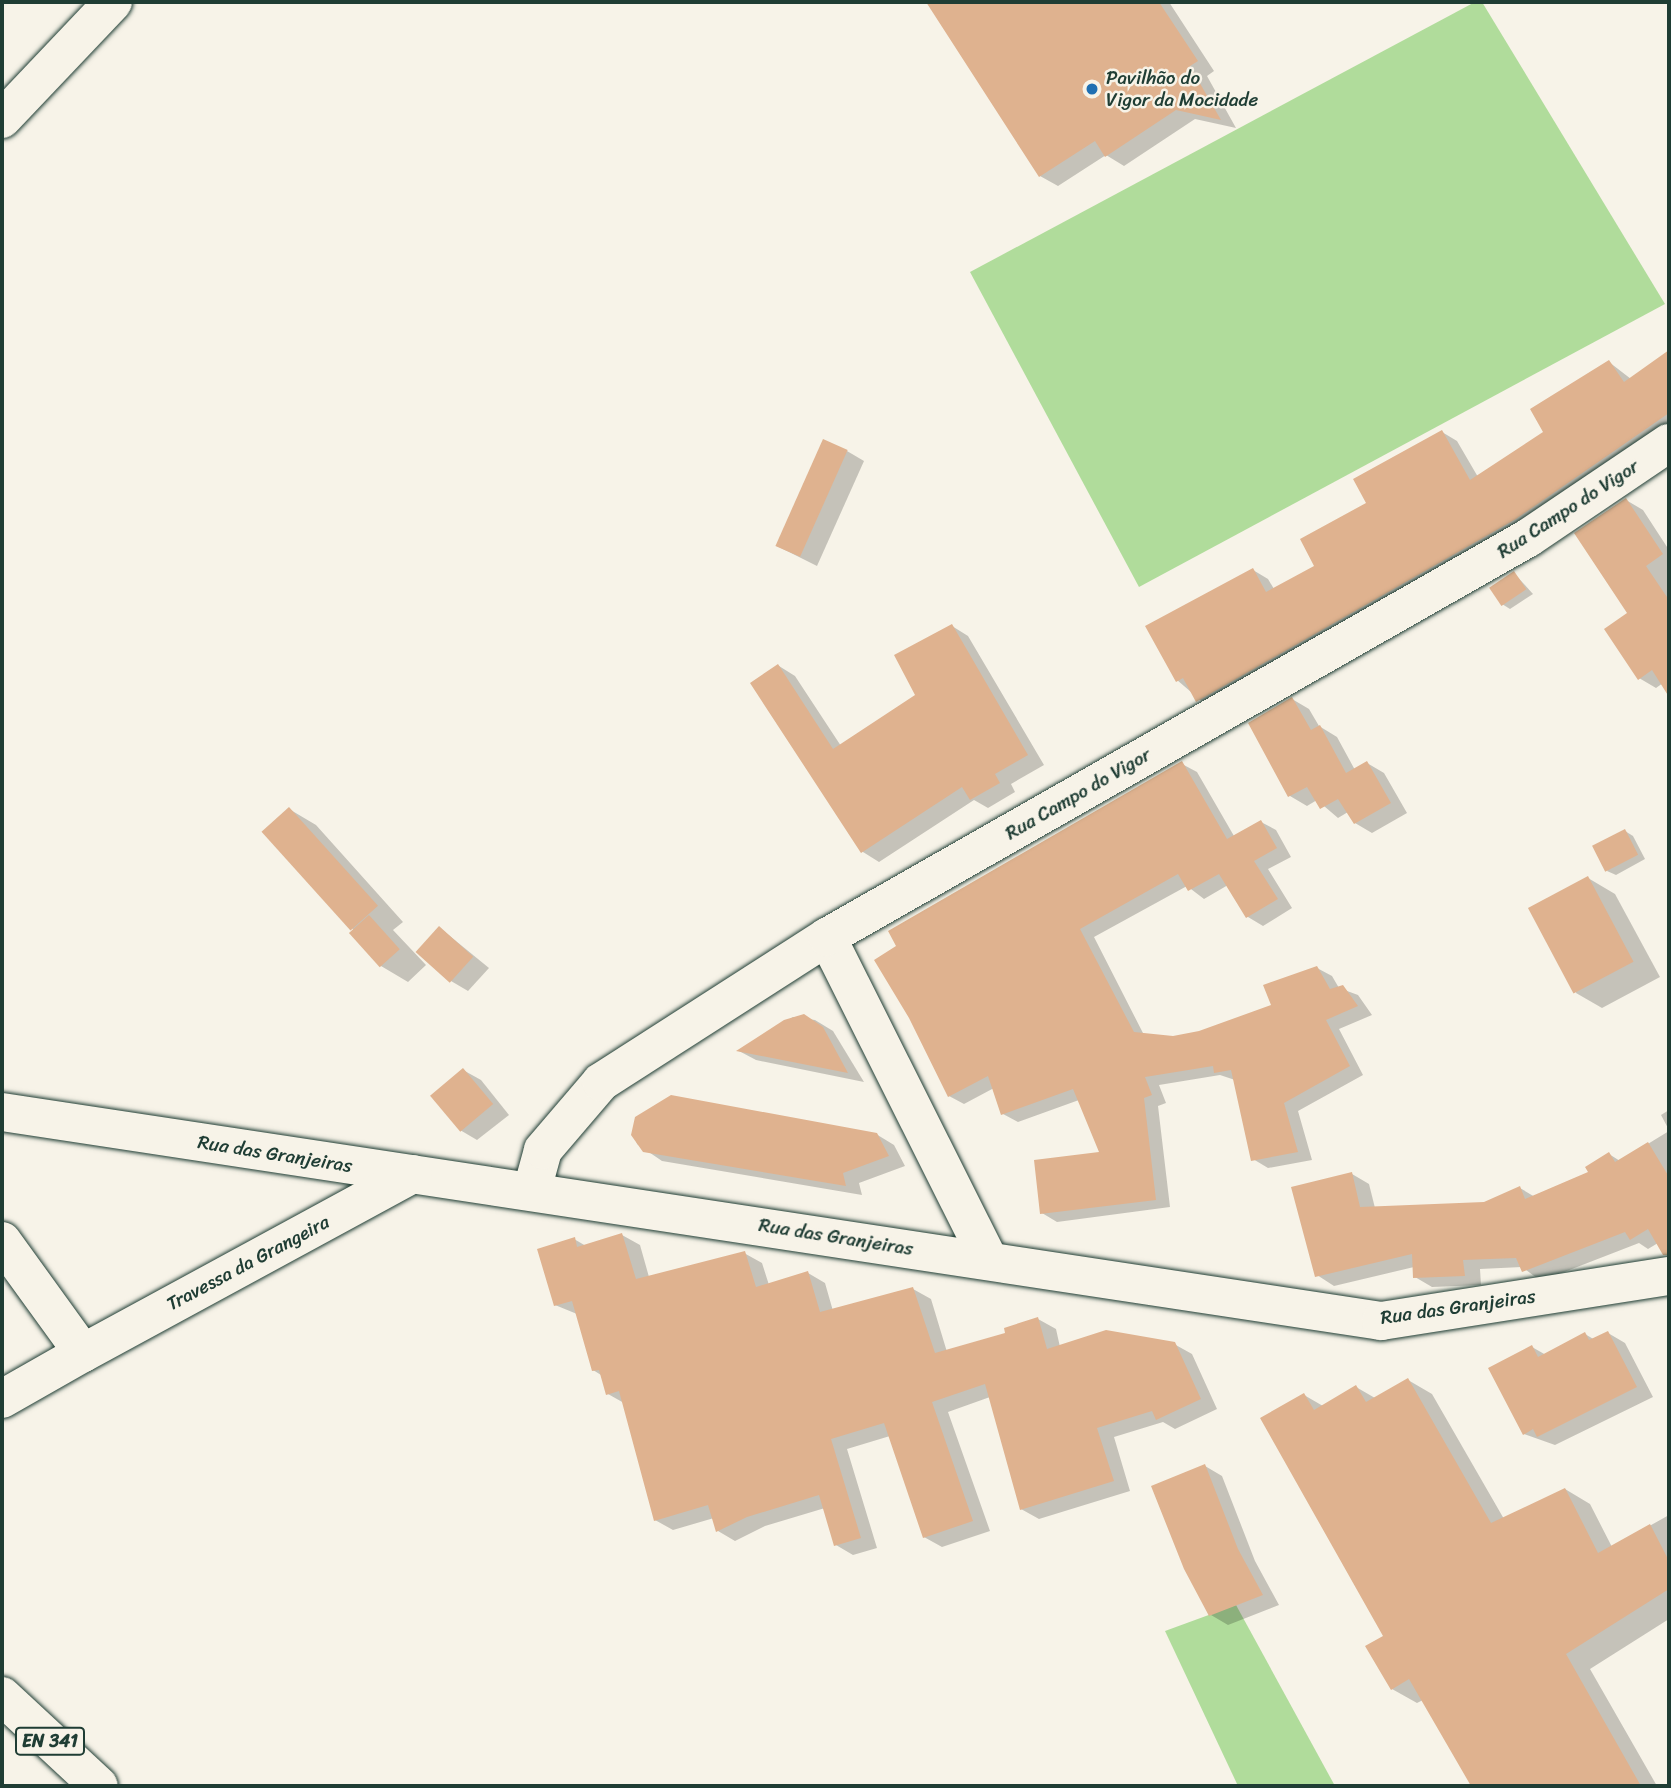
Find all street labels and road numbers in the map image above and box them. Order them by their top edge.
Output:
street label: Rua Campo do Vigor [1493,455,1643,563]
street label: Rua Campo do Vigor [1001,743,1155,845]
street label: Rua das Granjeiras [196,1131,354,1177]
street label: Travessa da Grangeira [162,1210,334,1316]
street label: Rua das Granjeiras [757,1214,915,1260]
street label: Rua das Granjeiras [1379,1285,1537,1329]
road number: EN 341 [15,1726,85,1756]

